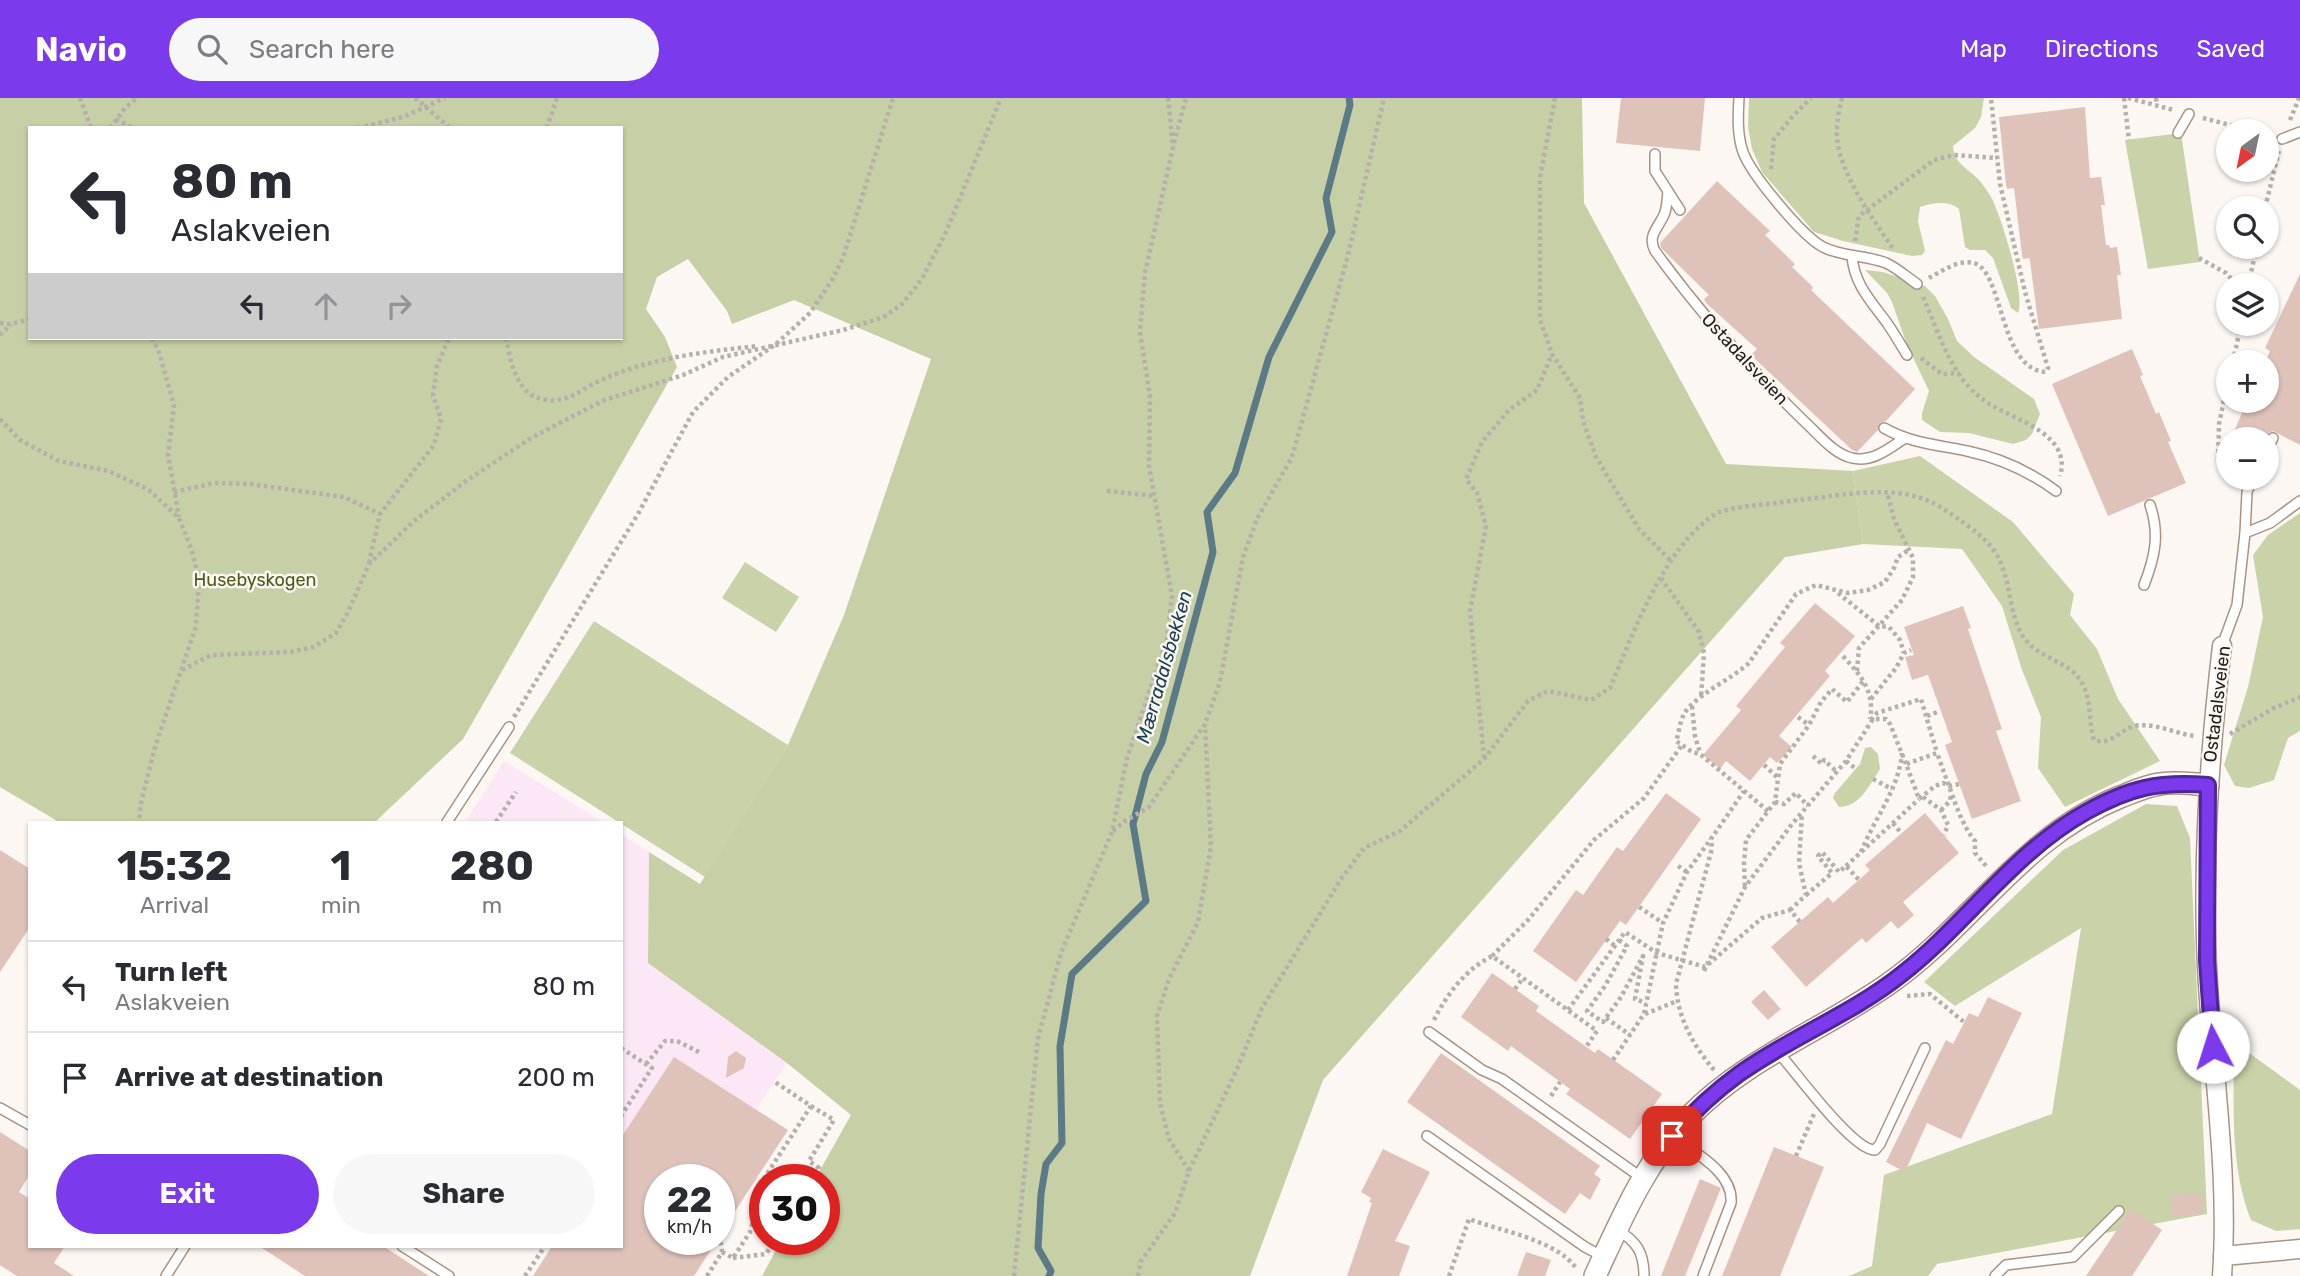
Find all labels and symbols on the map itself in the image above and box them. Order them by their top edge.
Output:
north arrow [2216,119,2278,182]
street label: Ostadalsveien [1697,309,1793,409]
park label: Husebyskogen [193,569,317,591]
water label: Mærradalsbekken [1131,588,1197,746]
street label: Ostadalsveien [2199,644,2235,764]
position arrow [2176,1010,2250,1084]
pin [1642,1106,1702,1166]
speed limit sign: 30 [749,1164,840,1255]

